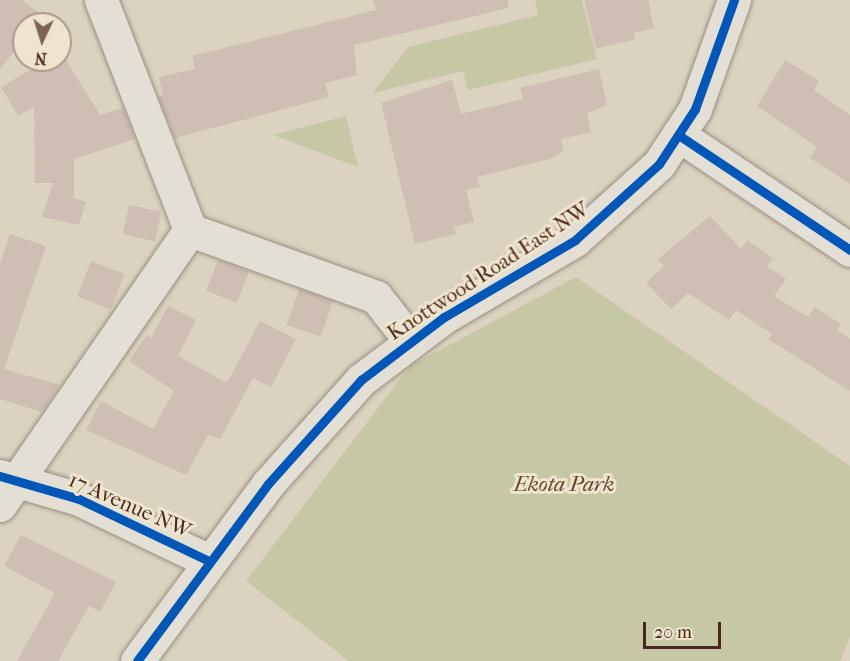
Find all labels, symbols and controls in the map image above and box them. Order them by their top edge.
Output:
north arrow [12,12,72,72]
text: N [34,49,48,68]
street label: Knottwood Road East NW [382,196,594,346]
street label: 17 Avenue NW [65,467,195,543]
park label: Ekota Park [514,471,614,497]
scale bar [646,610,724,648]
text: 20 m [654,622,692,643]

